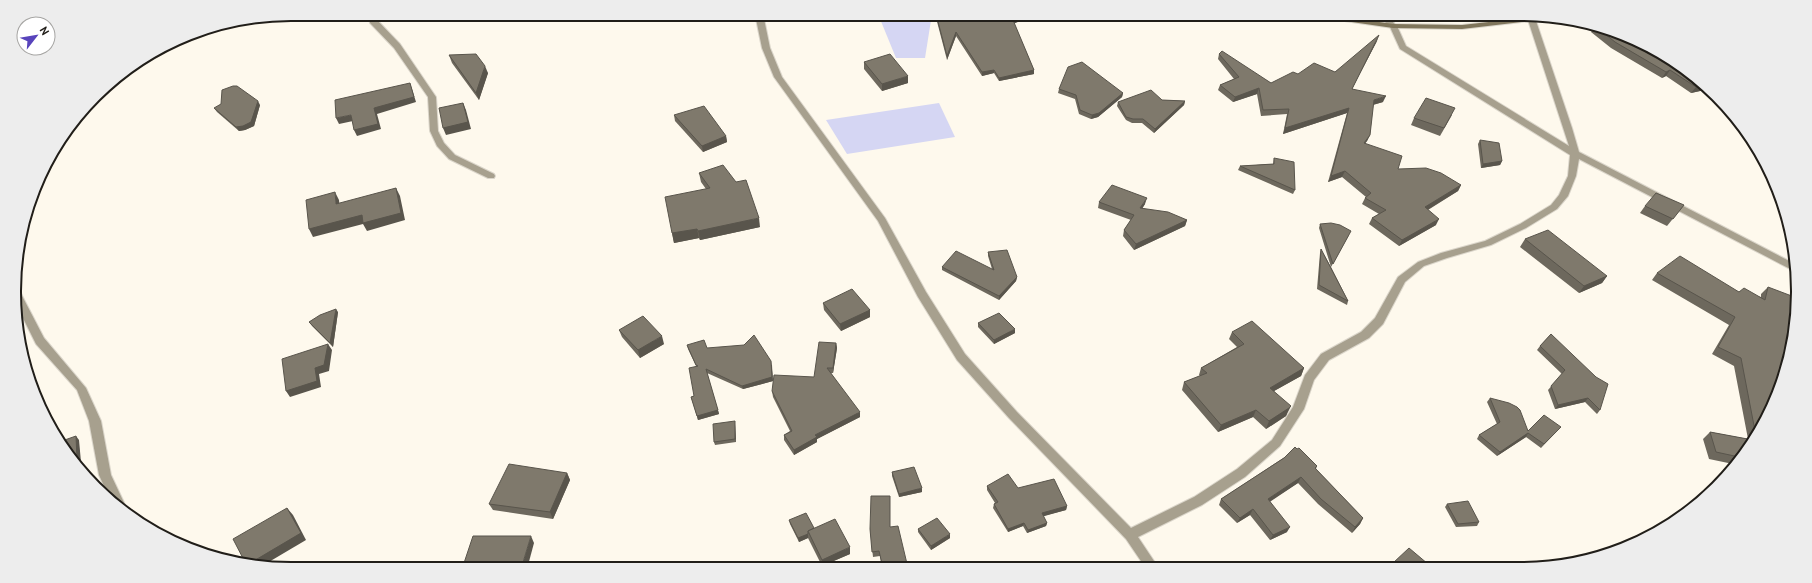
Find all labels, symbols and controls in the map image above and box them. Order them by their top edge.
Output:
north arrow [16,16,56,56]
text: N [37,24,52,38]

